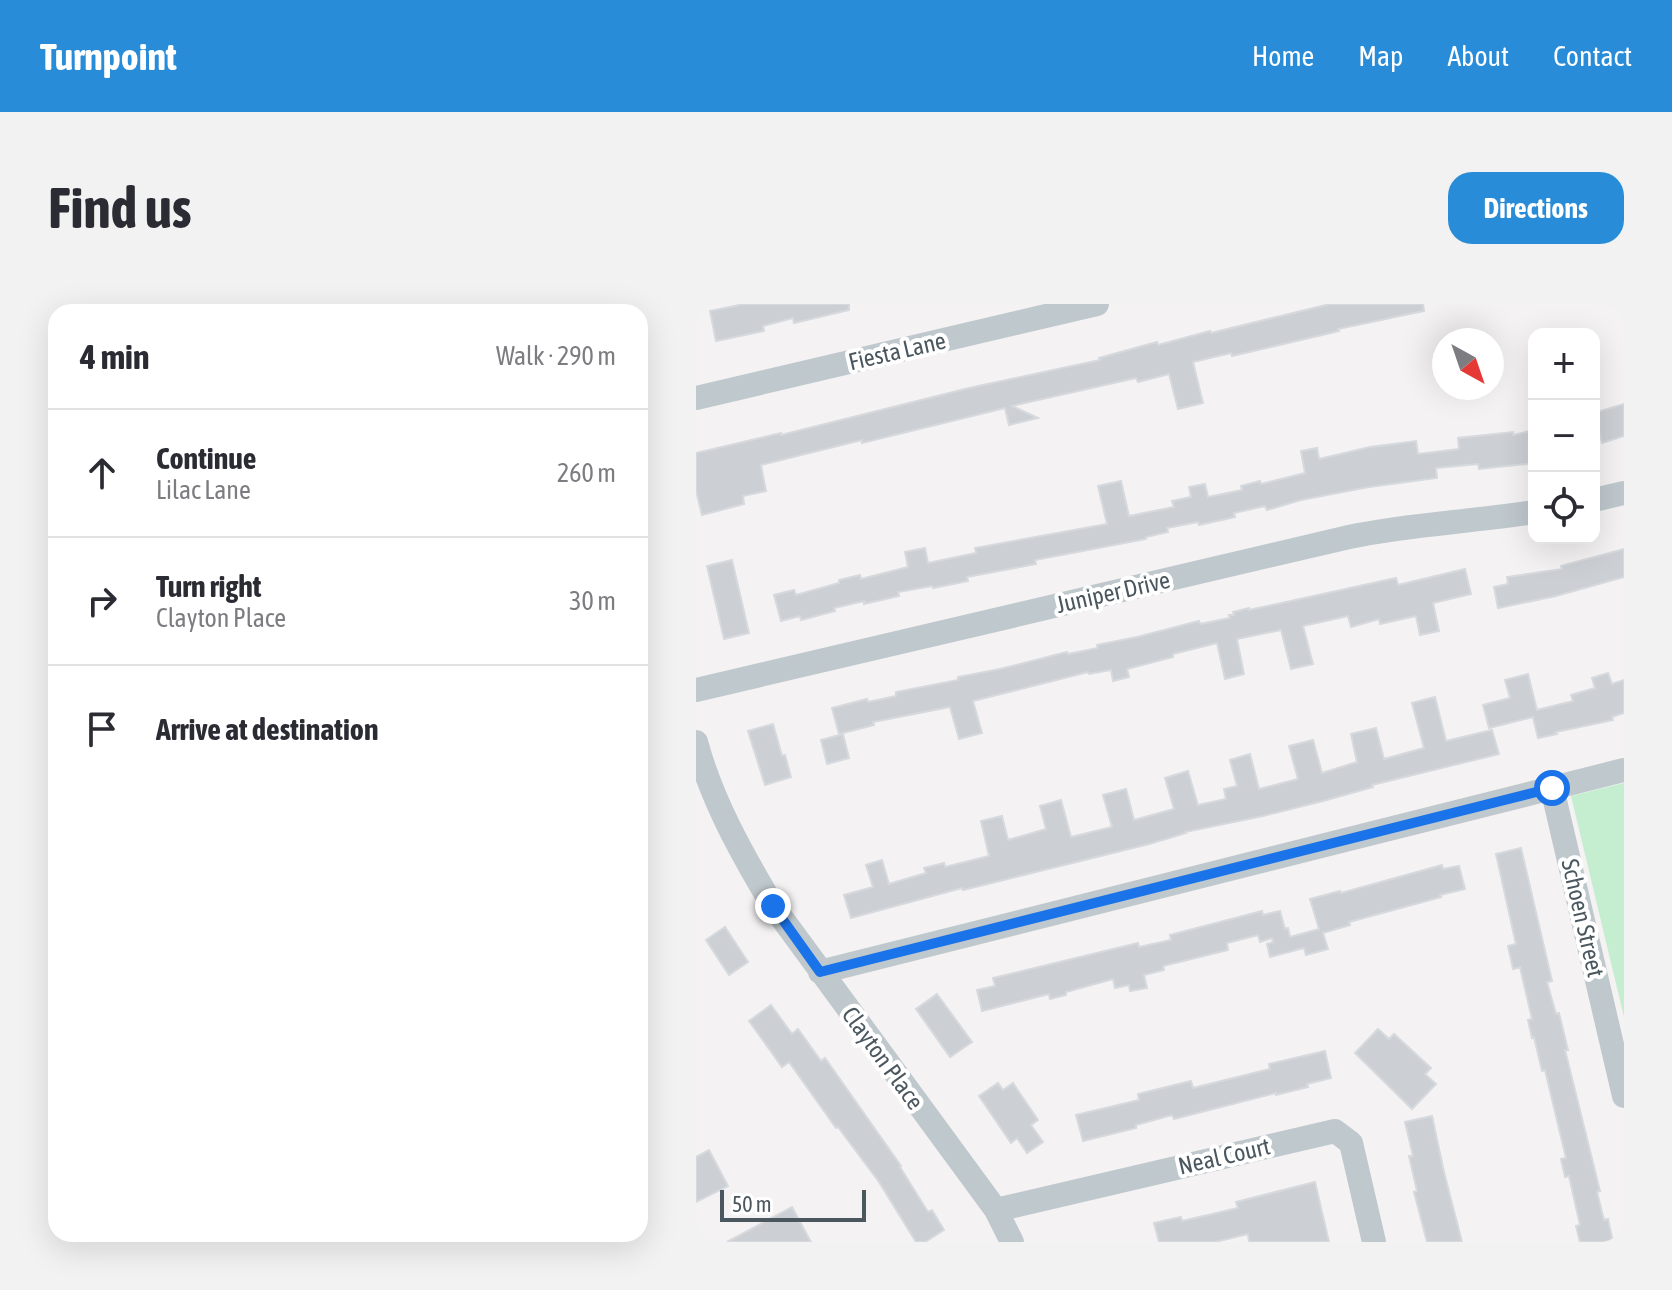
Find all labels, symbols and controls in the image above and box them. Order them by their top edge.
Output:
text: Turnpoint [40,35,177,78]
text: Home [1252,40,1314,72]
text: Map [1358,40,1403,72]
text: About [1447,40,1509,72]
text: Contact [1553,40,1632,72]
button: Directions [1448,172,1624,244]
text: Find us [48,176,192,240]
street label: Fiesta Lane [846,327,948,375]
north arrow [1432,328,1504,400]
map controls [1528,328,1600,544]
button: + [1528,328,1600,400]
text: 4 min [80,337,149,376]
text: Walk · 290 m [496,341,616,371]
button: − [1528,400,1600,472]
text: Continue [156,441,256,475]
icon: ahead [80,451,124,495]
text: 260 m [557,458,616,488]
button: locate [1528,472,1600,544]
text: Lilac Lane [156,475,251,505]
street label: Juniper Drive [1054,566,1172,618]
text: Turn right [156,569,262,603]
icon: right [80,579,124,623]
text: 30 m [569,586,616,616]
text: Clayton Place [156,603,286,633]
icon: arrive [80,707,124,751]
text: Arrive at destination [156,712,378,746]
route start [1534,770,1570,806]
street label: Schoen Street [1556,856,1610,980]
route end [755,888,791,924]
street label: Clayton Place [837,1001,929,1115]
street label: Neal Court [1176,1132,1273,1180]
scale bar [720,1186,866,1222]
text: 50 m [732,1191,772,1217]

